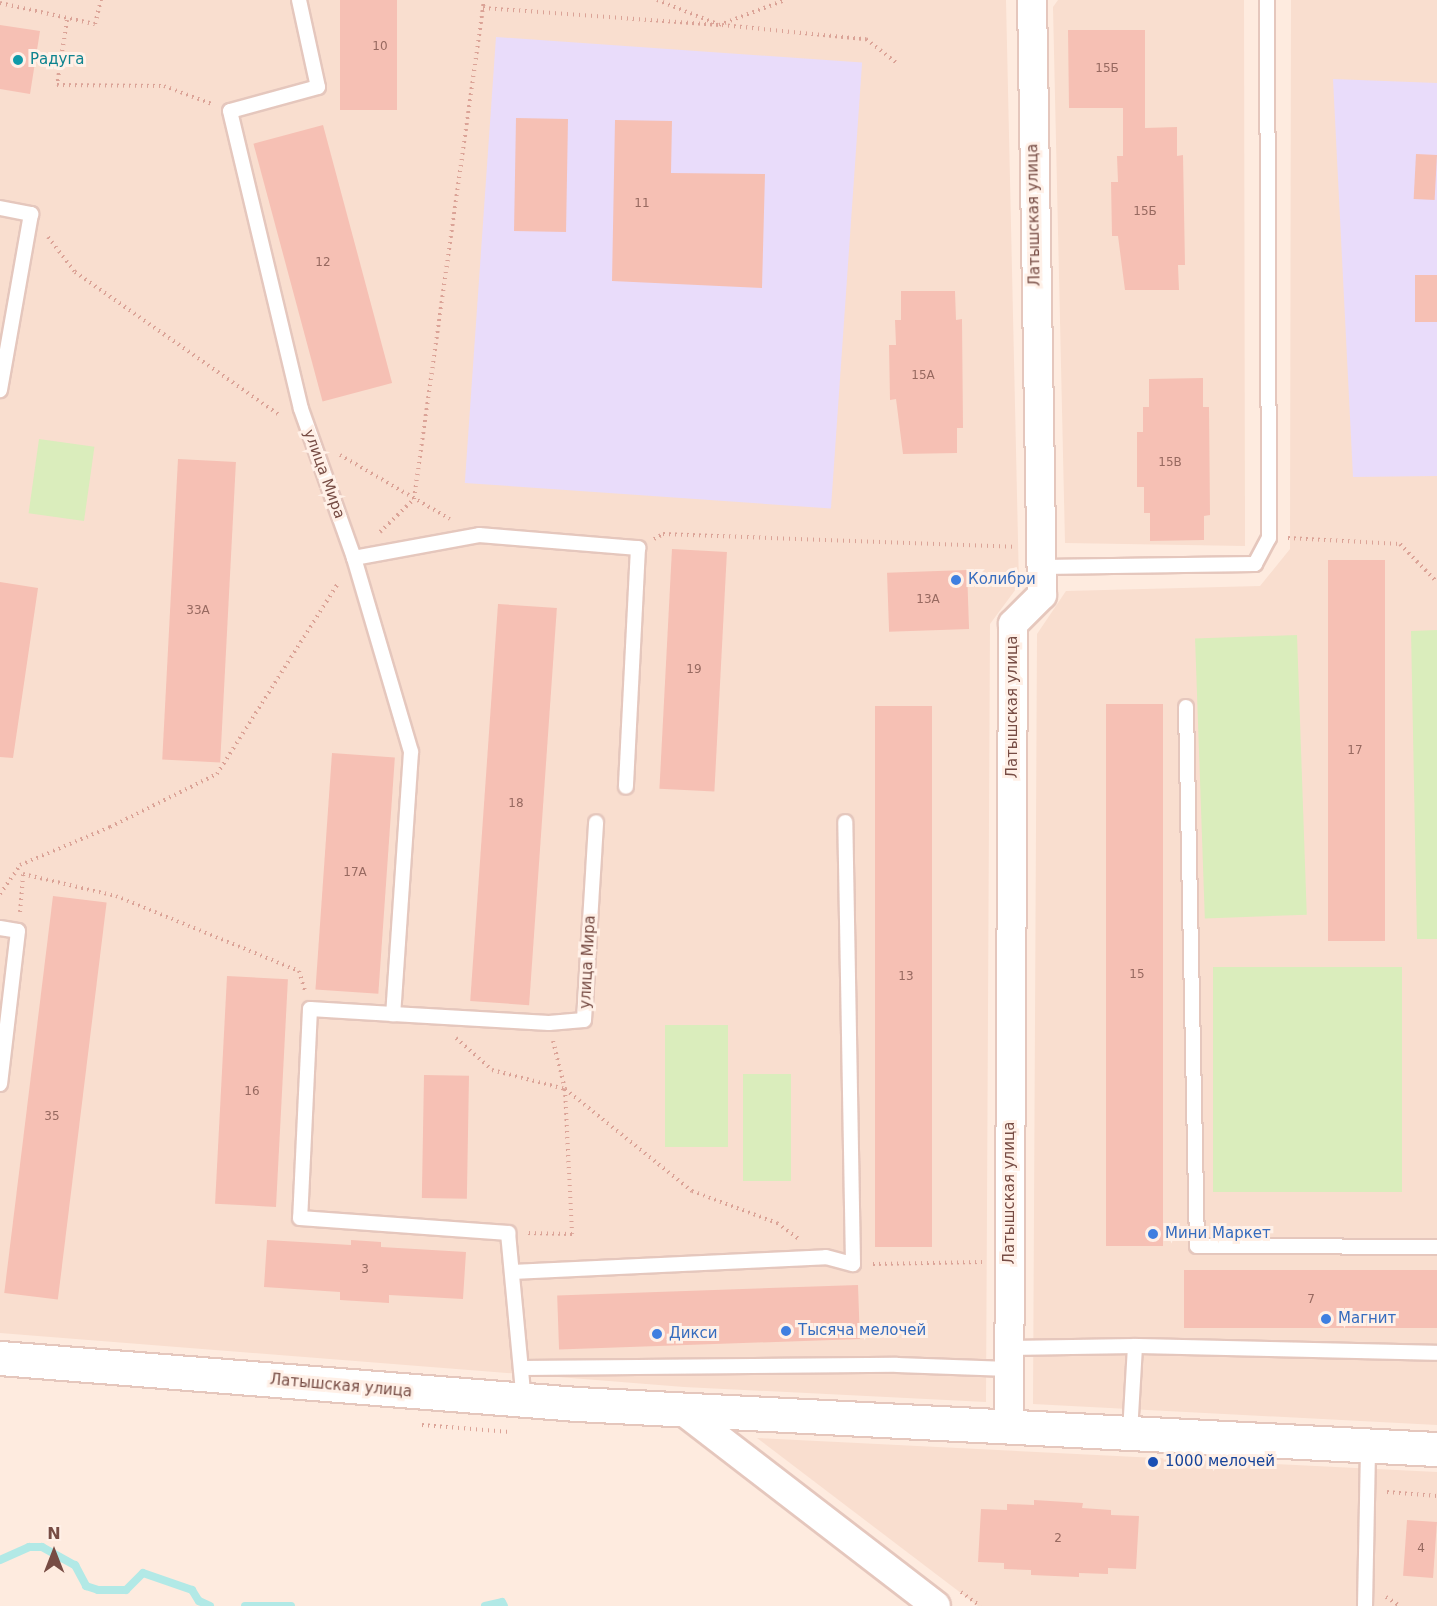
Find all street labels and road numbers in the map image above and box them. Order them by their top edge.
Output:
street label: Латышская улица [1024,144,1044,286]
street label: улица Мира [300,427,348,521]
street label: Латышская улица [1004,636,1022,778]
street label: улица Мира [577,915,599,1009]
street label: Латышская улица [1001,1122,1019,1264]
street label: Латышская улица [269,1371,413,1401]

